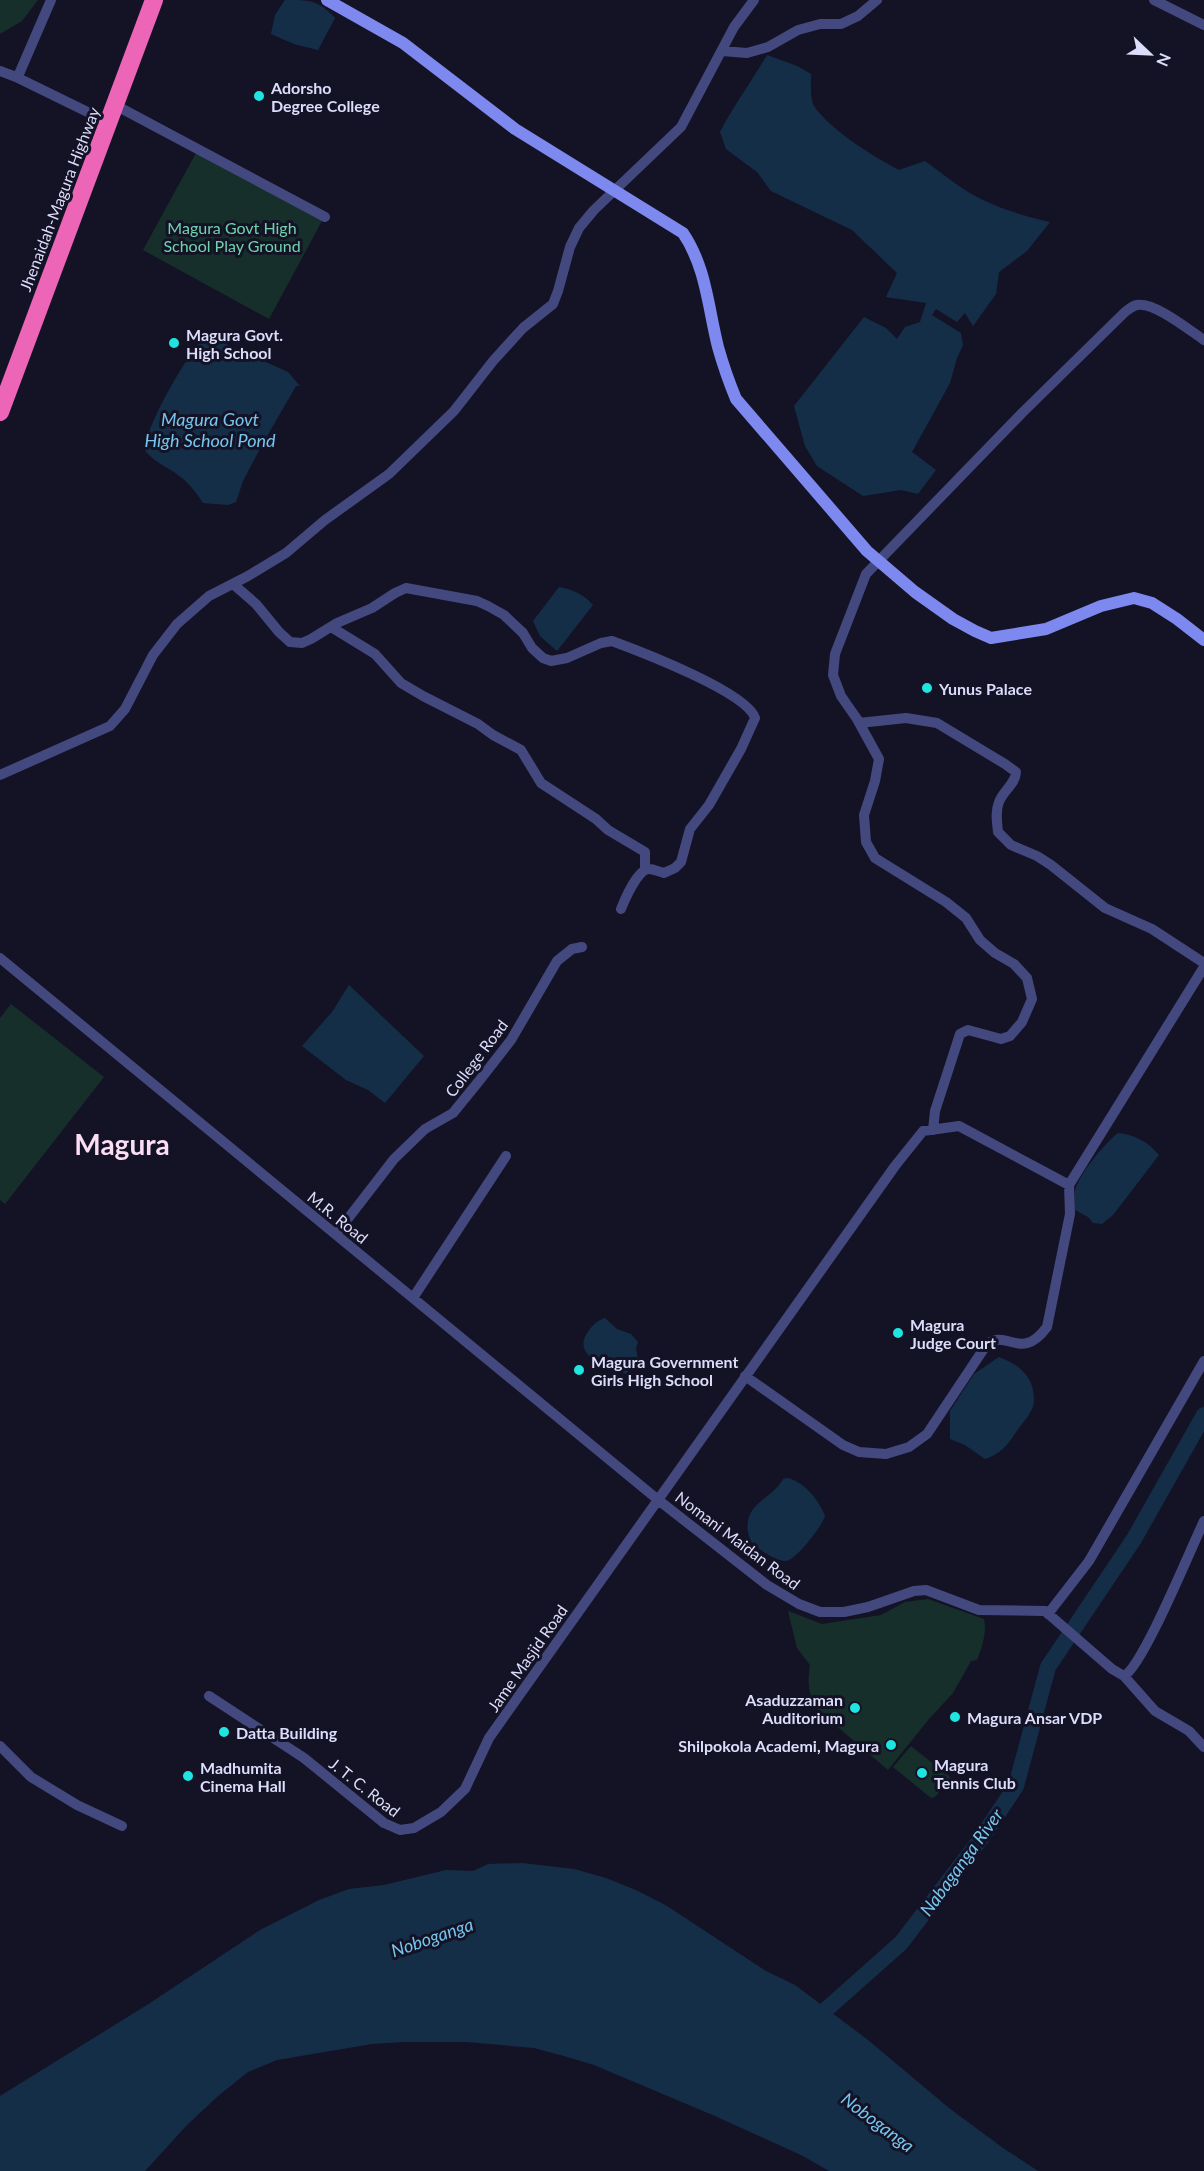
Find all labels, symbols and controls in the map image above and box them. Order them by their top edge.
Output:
north arrow [1120,24,1180,84]
text: N [1153,51,1175,69]
place label: Adorsho Degree College [270,78,380,115]
marker: Adorsho Degree College [252,89,266,103]
street label: Jhenaidah-Magura Highway [15,104,103,294]
park label: Magura Govt High School Play Ground [163,218,301,255]
place label: Magura Govt. High School [186,325,283,362]
marker: Magura Govt. High School [167,336,181,350]
water label: Magura Govt High School Pond [144,408,276,451]
place label: Yunus Palace [938,679,1032,698]
marker: Yunus Palace [920,681,934,695]
street label: College Road [441,1016,511,1100]
district label: Magura [74,1127,170,1161]
street label: M.R. Road [304,1187,372,1247]
place label: Magura Judge Court [910,1315,996,1352]
marker: Magura Judge Court [891,1326,905,1340]
place label: Magura Government Girls High School [591,1352,738,1389]
marker: Magura Government Girls High School [572,1363,586,1377]
street label: Nomani Maidan Road [672,1487,804,1593]
street label: Jame Masjid Road [483,1601,571,1715]
place label: Asaduzzaman Auditorium [744,1690,843,1727]
marker: Asaduzzaman Auditorium [848,1701,862,1715]
place label: Magura Ansar VDP [967,1708,1102,1727]
marker: Magura Ansar VDP [948,1710,962,1724]
place label: Datta Building [236,1723,338,1742]
marker: Datta Building [217,1725,231,1739]
place label: Shilpokola Academi, Magura [678,1736,879,1755]
marker: Shilpokola Academi, Magura [884,1738,898,1752]
street label: J. T. C. Road [326,1754,404,1820]
place label: Magura Tennis Club [934,1755,1016,1792]
place label: Madhumita Cinema Hall [200,1758,286,1795]
marker: Magura Tennis Club [915,1766,929,1780]
marker: Madhumita Cinema Hall [181,1769,195,1783]
water label: Nabaganga River [915,1803,1008,1920]
water label: Noboganga [388,1913,476,1961]
water label: Noboganga [837,2087,919,2157]

